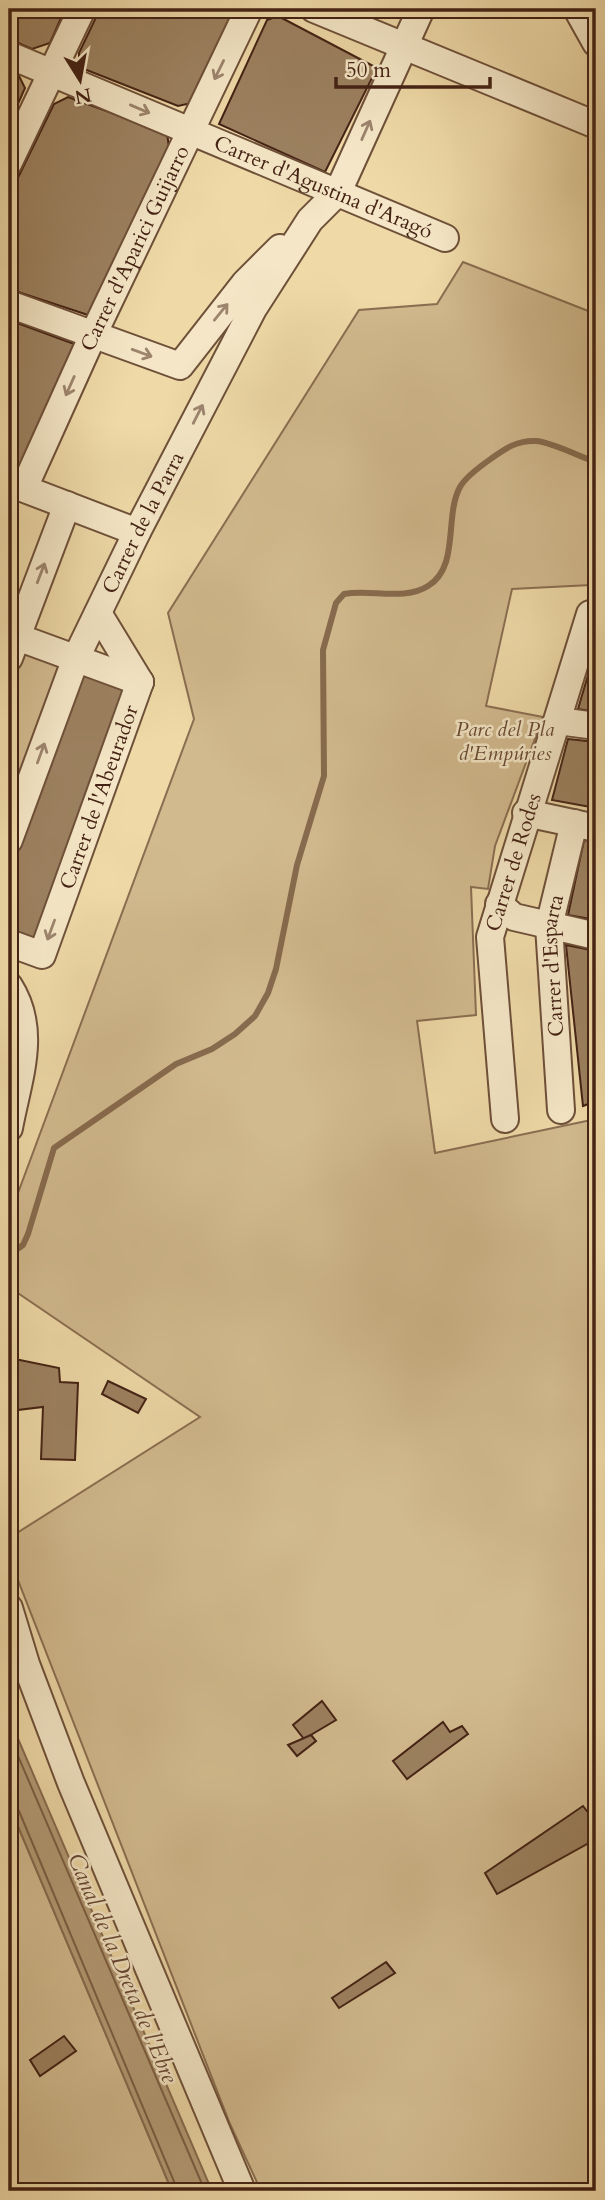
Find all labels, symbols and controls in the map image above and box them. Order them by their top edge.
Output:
north arrow [46,46,116,116]
scale bar [336,46,490,90]
text: 50 m [346,56,391,85]
one-way arrow [212,59,226,80]
text: N [72,81,94,110]
one-way arrow [128,104,150,117]
one-way arrow [360,120,373,141]
street label: Carrer d'Agustina d'Aragó [210,128,437,246]
street label: Carrer d'Aparici Guijarro [73,141,196,356]
one-way arrow [213,303,229,321]
one-way arrow [131,347,152,360]
one-way arrow [63,375,76,397]
one-way arrow [191,404,205,424]
street label: Carrer de la Parra [95,446,191,598]
one-way arrow [36,563,48,585]
street label: Carrer de l'Abeurador [52,700,145,893]
park label: Parc del Pla d'Empúries [455,715,555,768]
one-way arrow [36,743,48,765]
street label: Carrer de Rodes [478,789,548,935]
street label: Carrer d'Esparta [535,891,571,1038]
one-way arrow [44,919,56,941]
water label: Canal de la Dreta de l'Ebre [61,1848,186,2088]

